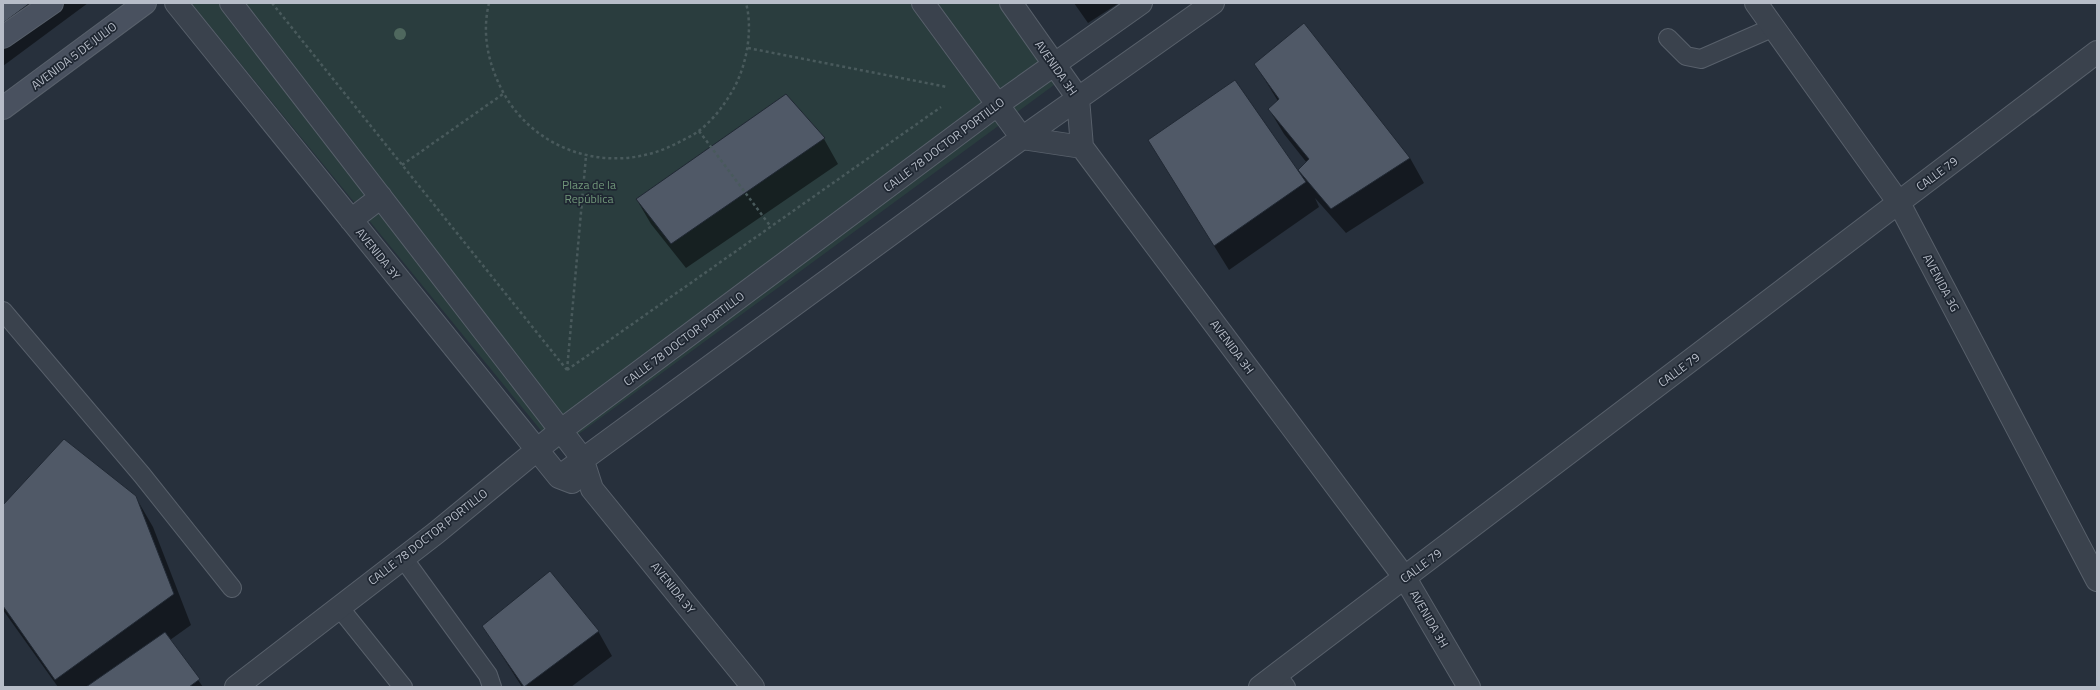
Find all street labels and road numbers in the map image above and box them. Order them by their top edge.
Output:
street label: AVENIDA 5 DE JULIO [27,17,121,94]
street label: AVENIDA 3H [1030,36,1082,99]
street label: CALLE 78 DOCTOR PORTILLO [879,93,1008,197]
street label: CALLE 79 [1912,151,1962,196]
street label: AVENIDA 3Y [351,224,406,284]
street label: AVENIDA 3G [1918,250,1965,315]
street label: CALLE 78 DOCTOR PORTILLO [619,287,748,391]
street label: AVENIDA 3H [1206,316,1259,378]
street label: CALLE 79 [1654,347,1704,392]
street label: CALLE 78 DOCTOR PORTILLO [364,484,492,589]
street label: CALLE 79 [1396,543,1446,588]
street label: AVENIDA 3Y [646,558,701,618]
street label: AVENIDA 3H [1405,586,1454,651]

